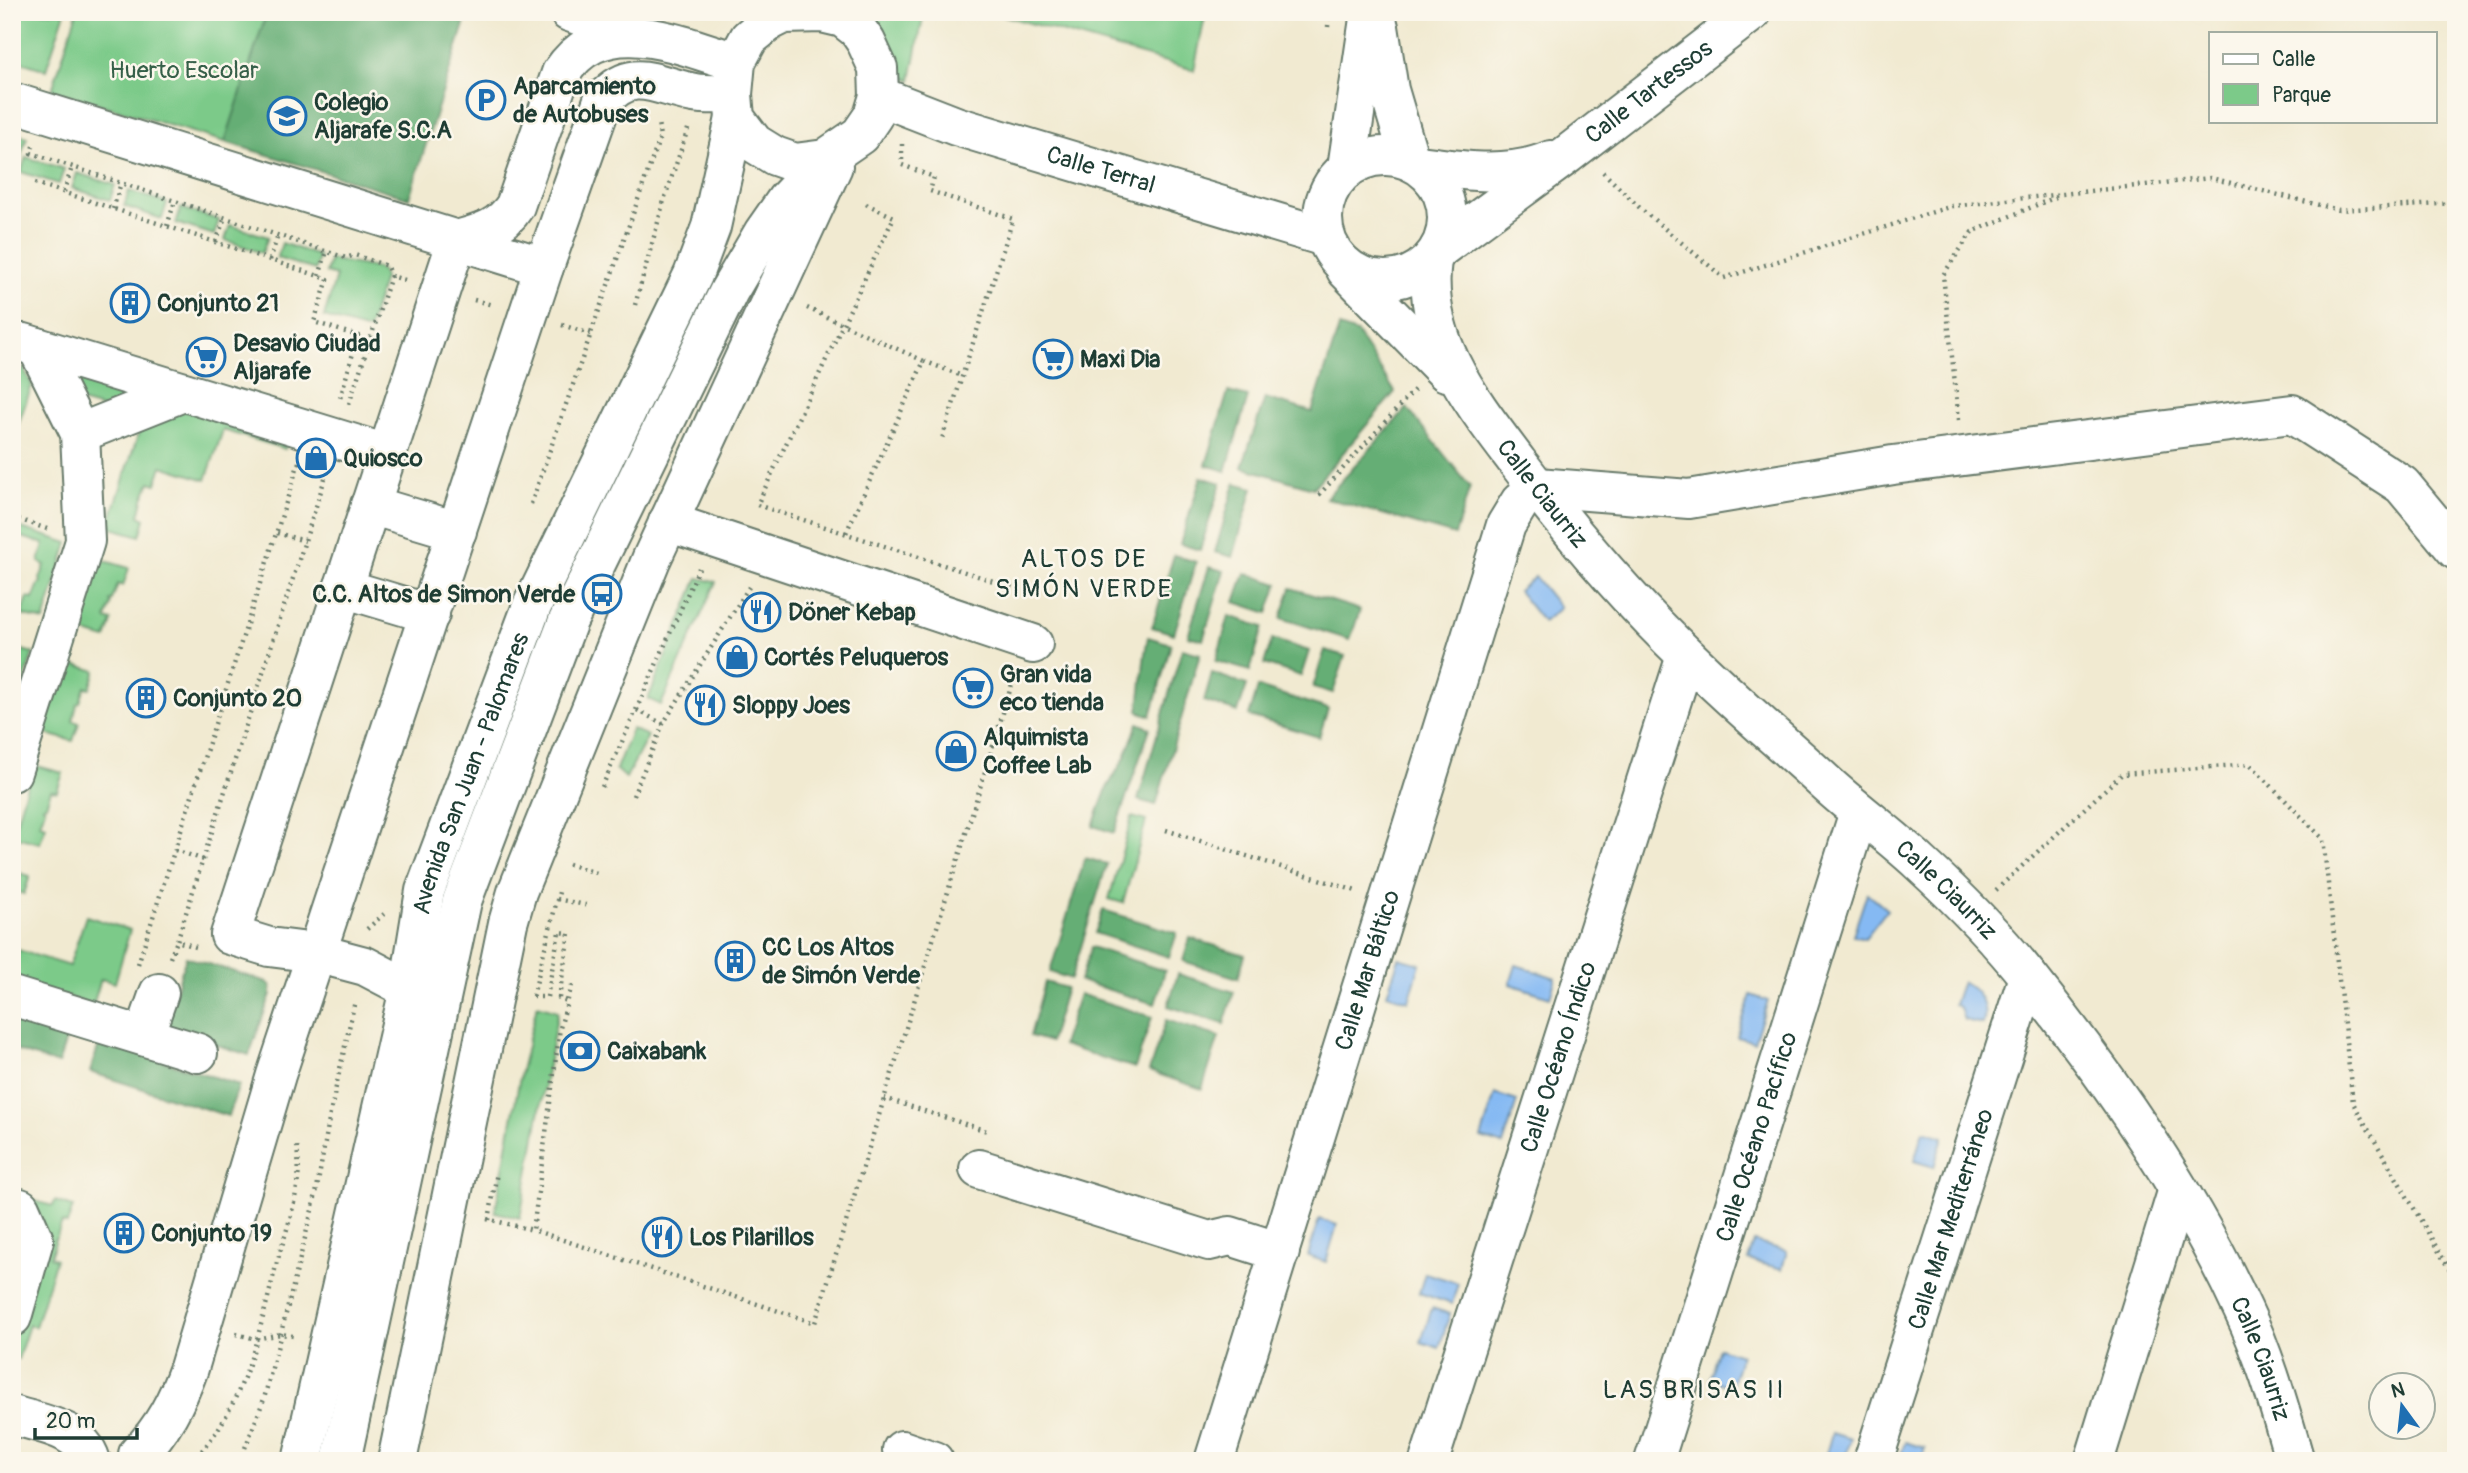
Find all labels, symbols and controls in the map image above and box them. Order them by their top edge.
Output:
legend [2209,32,2436,122]
street label: Calle Tartessos [1579,34,1718,150]
text: Calle [2272,46,2316,73]
park label: Huerto Escolar [109,56,259,85]
place label: Aparcamiento de Autobuses [513,72,656,129]
parking icon: Aparcamiento de Autobuses [465,79,507,121]
text: Parque [2272,82,2331,109]
place label: Colegio Aljarafe S.C.A [314,88,452,145]
school or university icon: Colegio Aljarafe S.C.A [266,95,308,137]
street label: Calle Terral [1043,140,1159,200]
building icon: Conjunto 21 [109,282,151,324]
place label: Conjunto 21 [157,289,279,318]
place label: Desavio Ciudad Aljarafe [233,329,381,386]
supermarket icon: Desavio Ciudad Aljarafe [185,336,227,378]
supermarket icon: Maxi Dia [1032,338,1074,380]
place label: Maxi Dia [1080,345,1160,374]
street label: Calle Ciaurriz [1491,434,1594,554]
shop icon: Quiosco [295,437,337,479]
place label: Quiosco [343,444,423,473]
district label: ALTOS DE SIMÓN VERDE [995,543,1173,605]
bus stop icon: C.C. Altos de Simon Verde [581,573,623,615]
place label: C.C. Altos de Simon Verde [312,580,576,609]
restaurant icon: Döner Kebap [740,591,782,633]
place label: Döner Kebap [788,598,916,627]
street label: Avenida San Juan - Palomares [407,628,535,917]
shop icon: Cortés Peluqueros [716,636,758,678]
place label: Cortés Peluqueros [764,643,949,672]
place label: Gran vida eco tienda [999,660,1104,717]
supermarket icon: Gran vida eco tienda [952,667,994,709]
building icon: Conjunto 20 [125,677,167,719]
place label: Conjunto 20 [173,684,302,713]
restaurant icon: Sloppy Joes [684,684,726,726]
place label: Sloppy Joes [732,691,850,720]
place label: Alquimista Coffee Lab [983,723,1092,780]
shop icon: Alquimista Coffee Lab [935,730,977,772]
street label: Calle Ciaurriz [1890,834,2003,946]
street label: Calle Mar Báltico [1328,887,1406,1054]
place label: CC Los Altos de Simón Verde [762,933,921,990]
building icon: CC Los Altos de Simón Verde [714,940,756,982]
street label: Calle Océano Índico [1514,958,1602,1156]
street label: Calle Océano Pacífico [1710,1028,1803,1246]
bank icon: Caixabank [559,1030,601,1072]
place label: Caixabank [607,1037,707,1066]
street label: Calle Mar Mediterráneo [1902,1105,1999,1333]
building icon: Conjunto 19 [103,1212,145,1254]
restaurant icon: Los Pilarillos [641,1216,683,1258]
place label: Conjunto 19 [151,1219,272,1248]
place label: Los Pilarillos [689,1223,814,1252]
street label: Calle Ciaurriz [2224,1292,2297,1424]
north arrow [2366,1372,2436,1442]
district label: LAS BRISAS II [1603,1374,1785,1406]
text: N [2389,1377,2407,1404]
scale bar [35,1396,136,1440]
text: 20 m [46,1408,95,1435]

